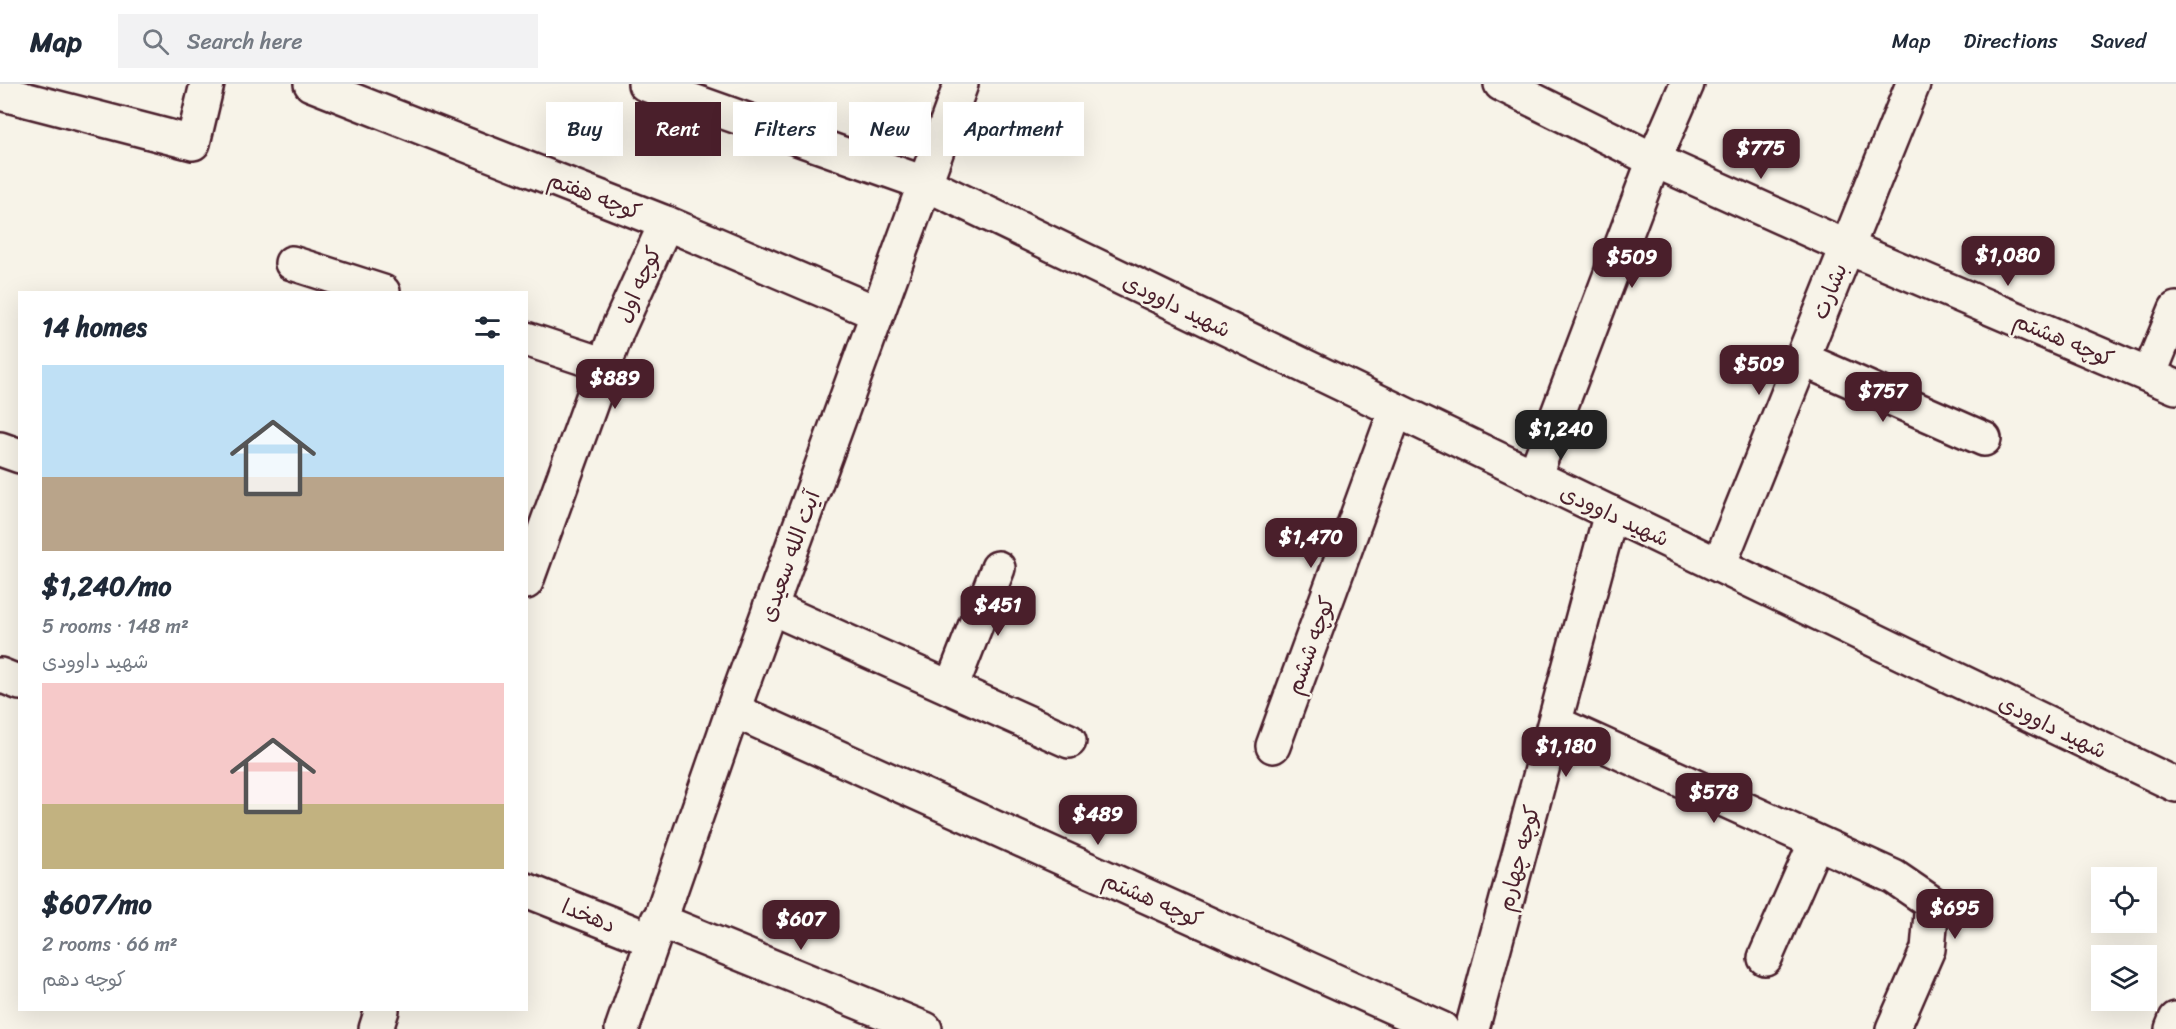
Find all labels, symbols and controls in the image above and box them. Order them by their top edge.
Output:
search box [118,14,538,68]
text: Map [30,17,82,66]
text: Search here [187,22,303,61]
text: Map [1892,22,1930,60]
text: Directions [1963,22,2058,60]
text: Saved [2091,22,2146,60]
icon: search [139,25,172,58]
chip: Buy [546,102,623,156]
chip: Rent [635,102,721,156]
chip: Filters [733,102,837,156]
chip: New [849,102,931,156]
chip: Apartment [943,102,1084,156]
pin: $775 [1725,129,1797,180]
text: $775 [1737,131,1785,166]
street label: کوچه هفتم [542,160,647,231]
pin: $1,080 [1959,236,2057,287]
pin: $509 [1596,238,1668,289]
text: $1,080 [1976,238,2040,273]
street label: کوچه اول [604,239,673,329]
text: $509 [1607,240,1657,275]
street label: بشارت [1800,257,1858,325]
street label: شهید داوودی [1116,262,1238,349]
street label: کوچه هشتم [2007,301,2120,378]
text: 14 homes [42,304,147,350]
icon: filters [471,311,504,344]
pin: $509 [1723,345,1795,396]
text: $509 [1734,347,1784,382]
pin: $889 [579,359,651,410]
text: $889 [590,361,640,396]
pin: $757 [1847,372,1919,423]
text: $757 [1859,374,1907,409]
icon: home [219,404,327,512]
pin: $1,240 [1512,410,1610,461]
text: $1,240 [1529,412,1593,447]
street label: شهید داوودی [1554,473,1676,558]
street label: آیت الله سعیدی [748,483,832,628]
pin: $1,470 [1262,518,1360,569]
text: $1,470 [1279,520,1343,555]
text: $1,240/mo [42,563,171,609]
pin: $451 [962,586,1034,637]
text: $451 [975,588,1021,623]
street label: کوچه ششم [1275,590,1346,700]
text: 5 rooms · 148 m² [42,609,189,644]
text: شهید داوودی [42,644,148,679]
street label: شهید داوودی [1992,683,2114,770]
icon: home [219,722,327,830]
pin: $1,180 [1517,727,1615,778]
text: $1,180 [1536,729,1596,764]
pin: $578 [1678,773,1750,824]
text: $578 [1689,775,1739,810]
pin: $489 [1062,795,1134,846]
text: $489 [1073,797,1123,832]
street label: کوچه چهارم [1486,801,1551,916]
street label: کوچه هشتم [1096,860,1209,939]
map controls [2091,867,2157,1011]
button: locate [2091,867,2157,933]
text: $607/mo [42,881,152,927]
street label: دهخدا [556,887,622,944]
pin: $695 [1919,889,1991,940]
text: $695 [1930,891,1980,926]
pin: $607 [765,900,837,951]
text: $607 [777,902,825,937]
text: 2 rooms · 66 m² [42,927,178,962]
button: layers [2091,945,2157,1011]
text: کوچه دهم [42,962,126,997]

